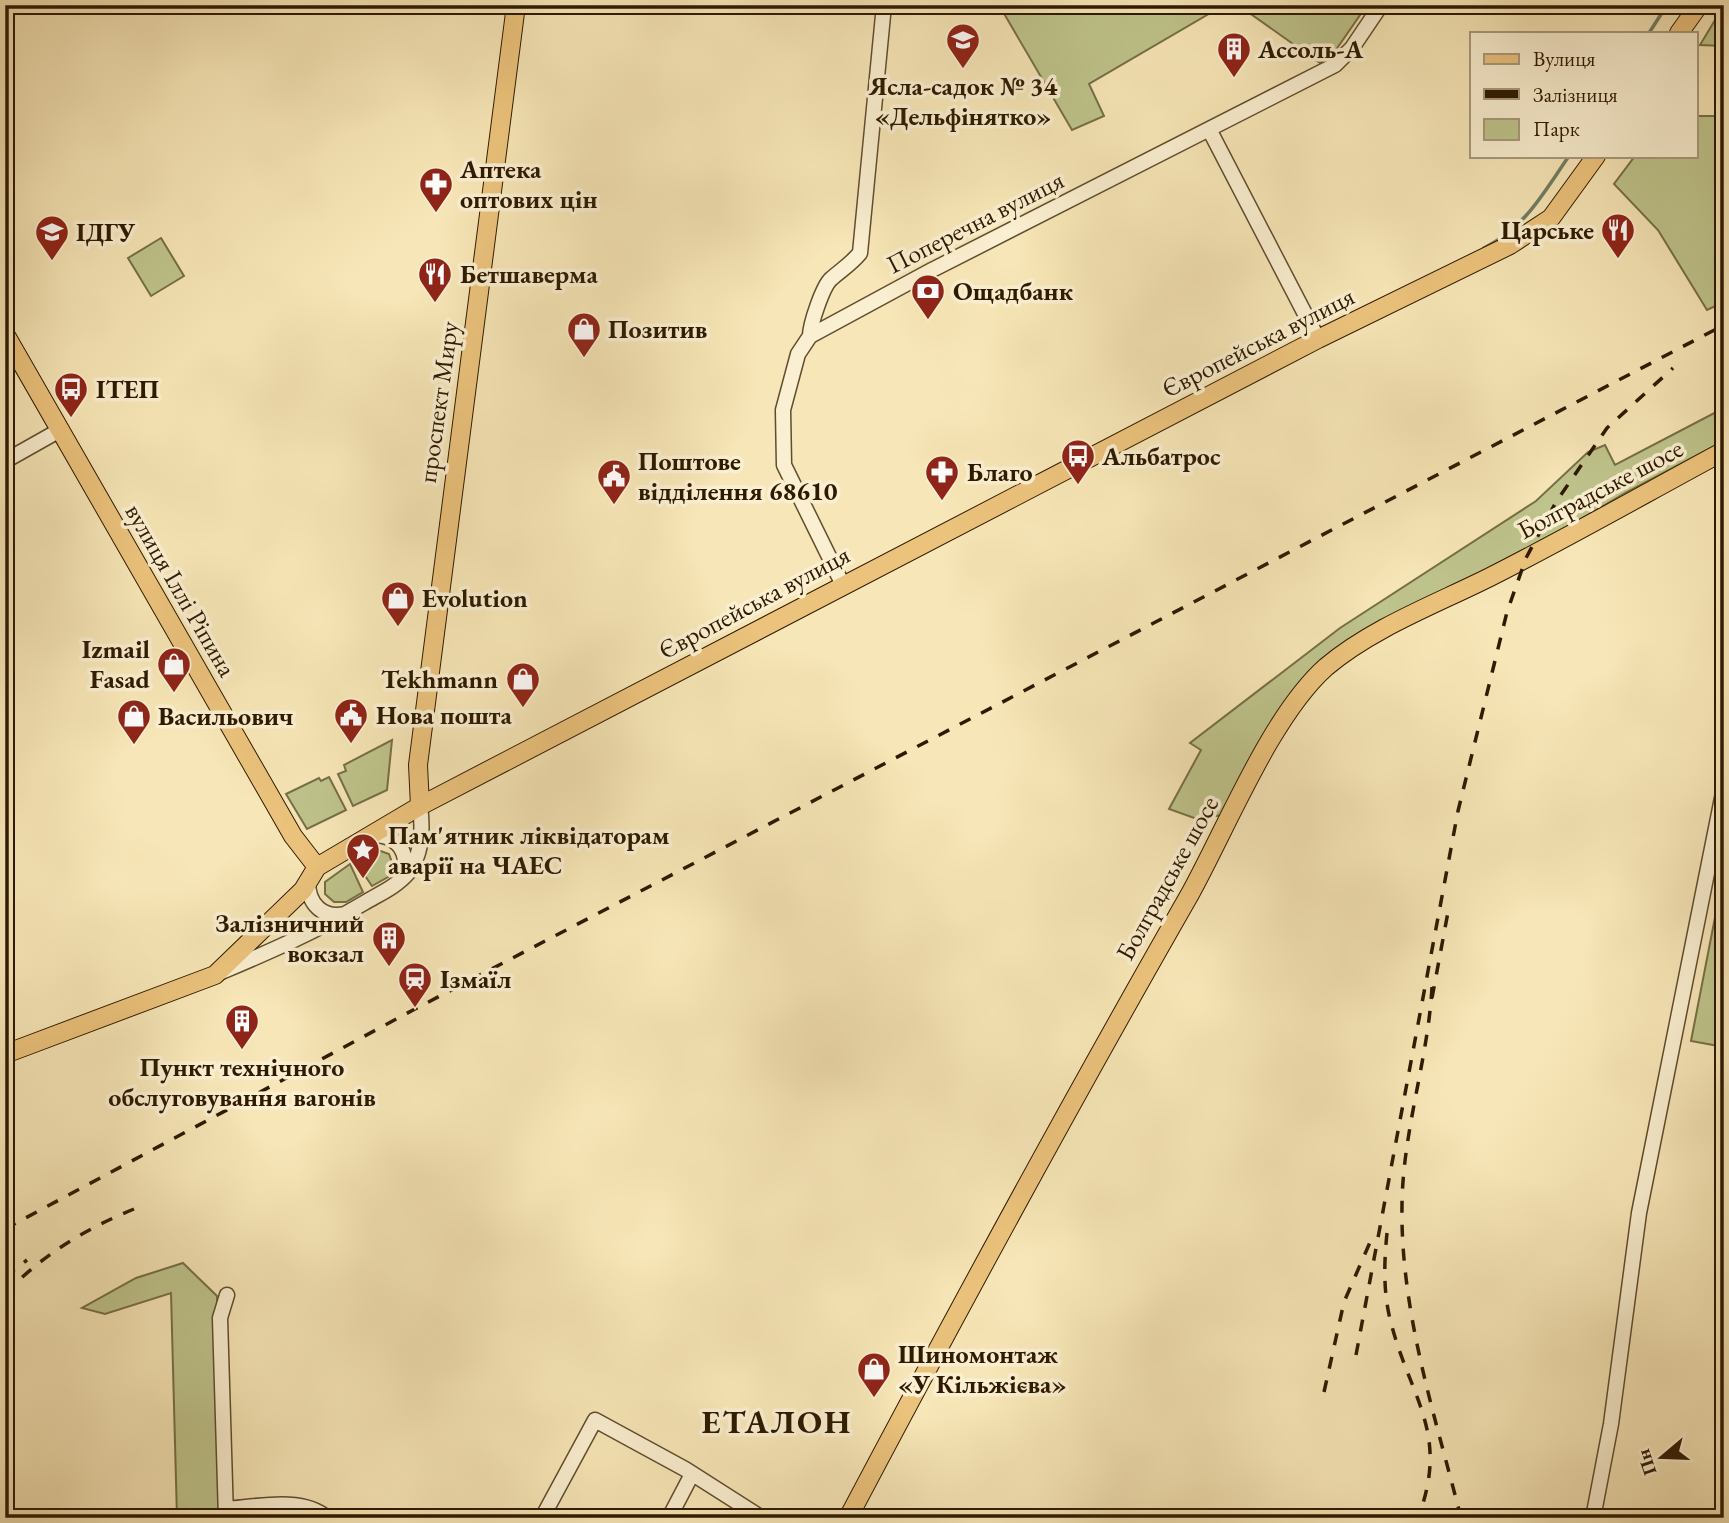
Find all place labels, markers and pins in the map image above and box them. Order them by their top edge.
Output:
school or university icon: Ясла-садок № 34 «Дельфінятко» [944,21,982,70]
building icon: Ассоль-А [1215,30,1253,79]
place label: Ассоль-А [1257,32,1364,66]
place label: Ясла-садок № 34 «Дельфінятко» [868,69,1058,133]
place label: Аптека оптових цін [459,152,598,216]
pharmacy icon: Аптека оптових цін [417,165,455,214]
restaurant icon: Царське [1599,211,1637,260]
school or university icon: ІДГУ [33,213,71,262]
place label: Царське [1501,213,1594,247]
place label: ІДГУ [76,215,136,249]
restaurant icon: Бетшаверма [416,255,454,304]
place label: Бетшаверма [460,257,599,291]
bank icon: Ощадбанк [909,272,947,321]
place label: Ощадбанк [953,274,1074,308]
shop icon: Позитив [565,310,603,359]
place label: Позитив [608,312,707,346]
bus stop icon: ІТЕП [52,370,90,419]
place label: ІТЕП [96,372,159,406]
bus stop icon: Альбатрос [1059,437,1097,486]
place label: Альбатрос [1101,439,1221,473]
place label: Поштове відділення 68610 [638,444,838,508]
pharmacy icon: Благо [923,453,961,502]
place label: Благо [967,455,1033,489]
public building icon: Поштове відділення 68610 [595,457,633,506]
shop icon: Evolution [379,579,417,628]
place label: Evolution [422,581,528,615]
place label: Izmail Fasad [82,632,151,696]
shop icon: Izmail Fasad [155,645,193,694]
shop icon: Tekhmann [504,660,542,709]
place label: Tekhmann [381,662,498,696]
public building icon: Нова пошта [332,696,370,745]
shop icon: Васильович [115,697,153,746]
place label: Нова пошта [376,698,513,732]
place label: Васильович [158,699,294,733]
place label: Пам'ятник ліквідаторам аварії на ЧАЕС [388,818,670,882]
place icon: Пам'ятник ліквідаторам аварії на ЧАЕС [344,831,382,880]
place label: Залізничний вокзал [215,906,364,970]
building icon: Залізничний вокзал [370,919,408,968]
station icon: Ізмаїл [396,960,434,1009]
place label: Ізмаїл [440,962,511,996]
building icon: Пункт технічного обслуговування вагонів [223,1002,261,1051]
place label: Пункт технічного обслуговування вагонів [108,1050,376,1114]
place label: Шиномонтаж «У Кільжієва» [898,1337,1067,1401]
shop icon: Шиномонтаж «У Кільжієва» [855,1350,893,1399]

